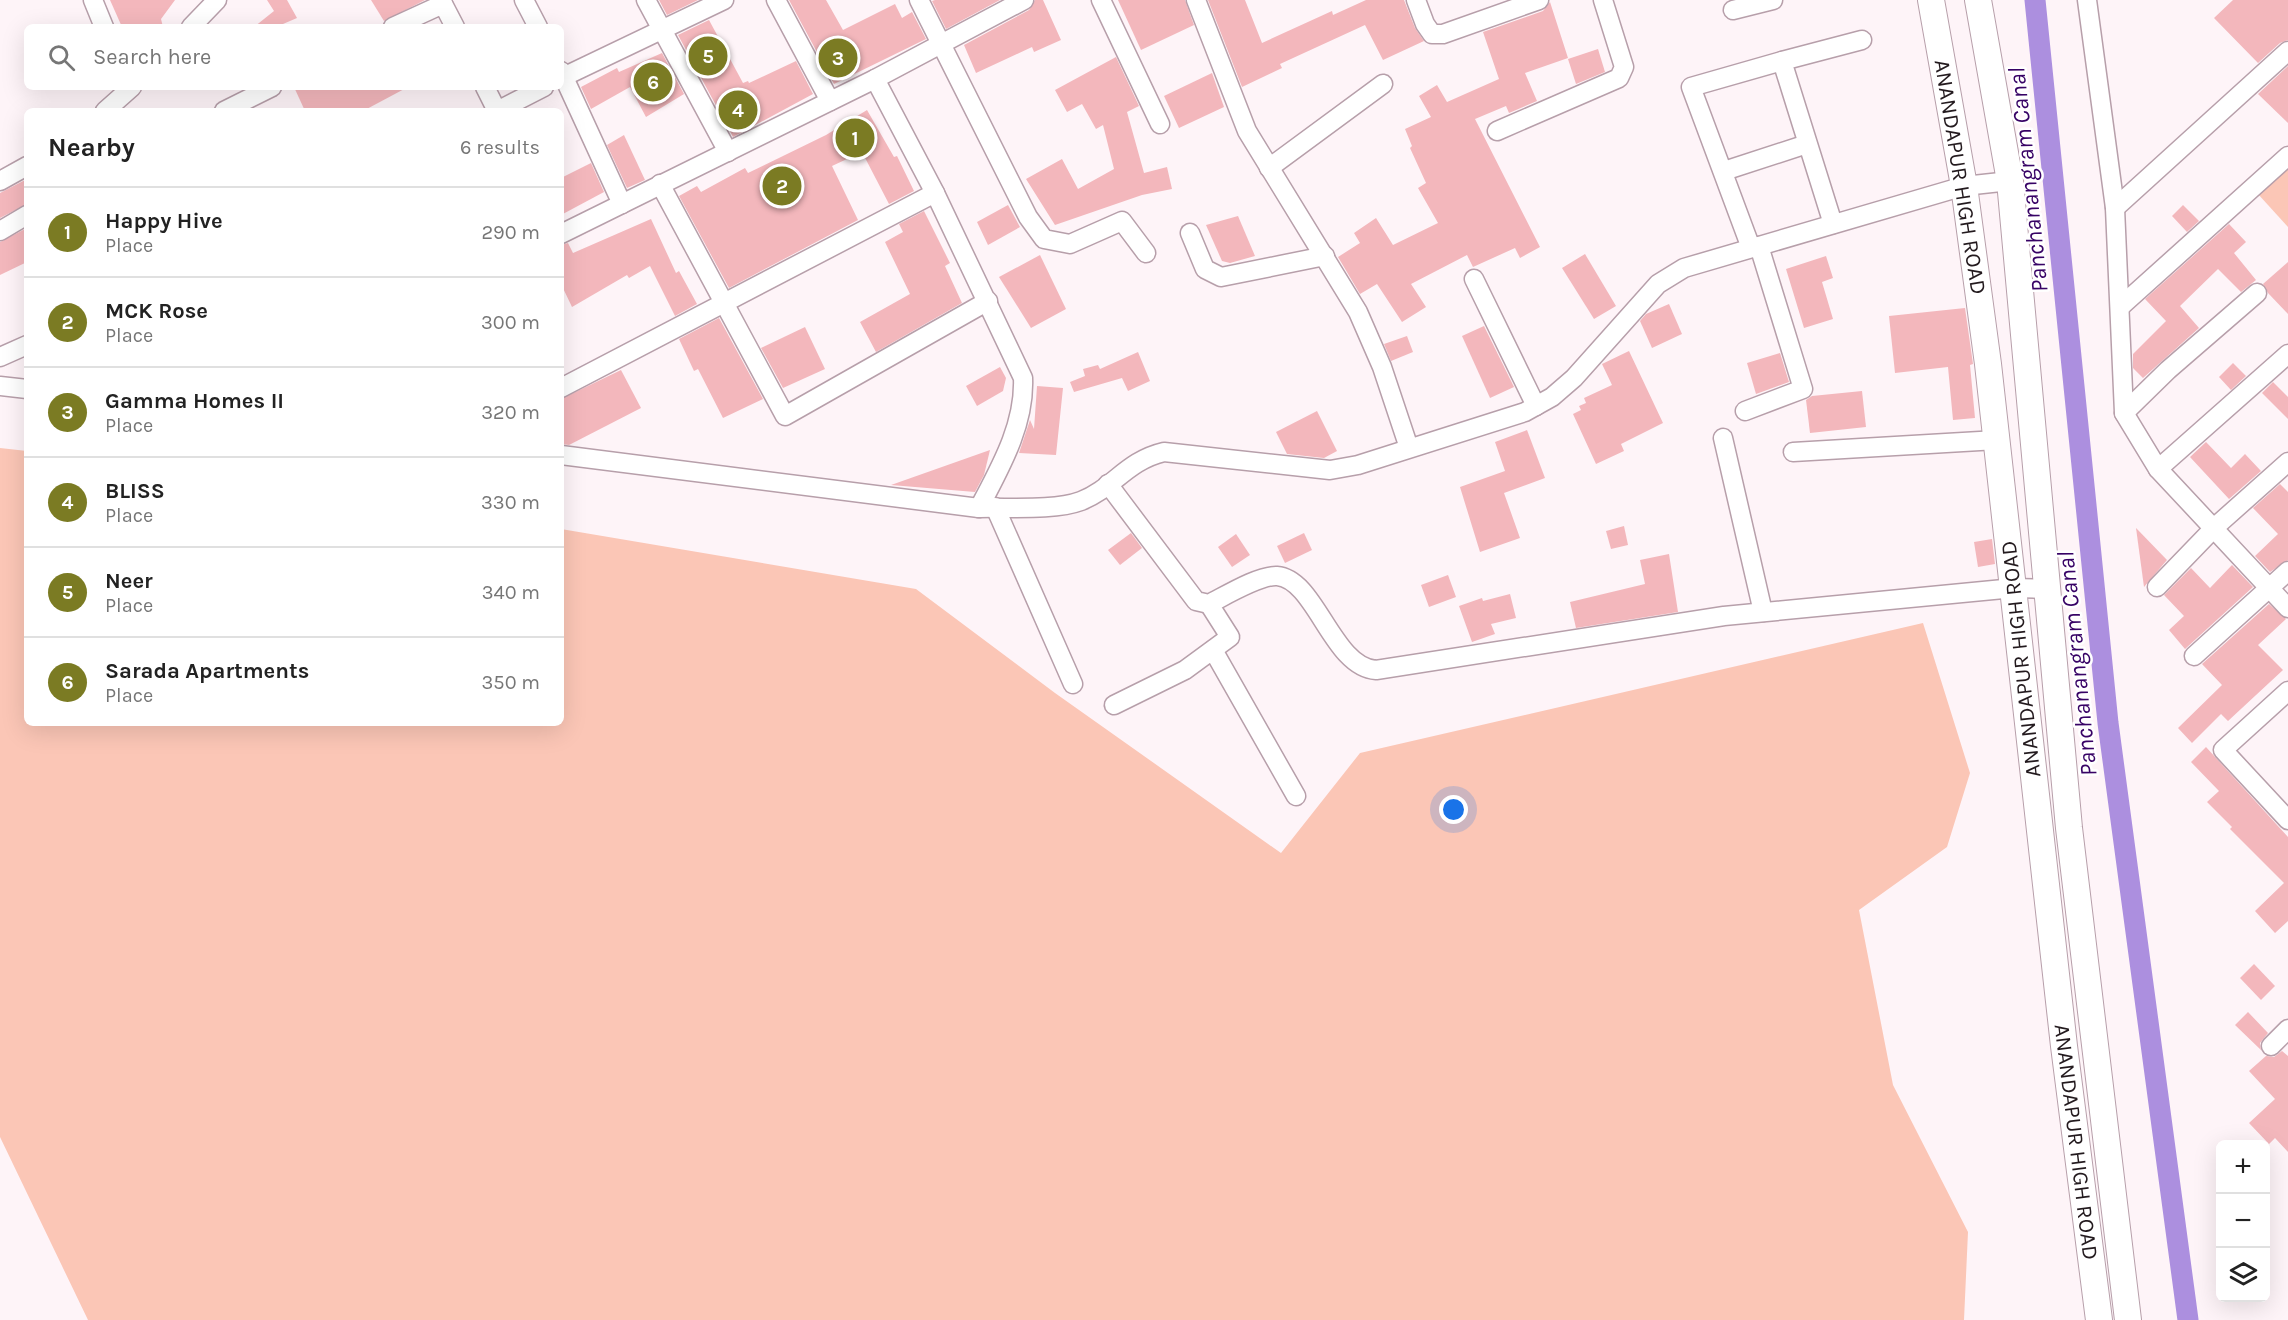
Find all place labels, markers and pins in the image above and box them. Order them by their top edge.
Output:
pin: 5 [688,34,728,78]
pin: 3 [818,36,858,80]
pin: 6 [634,60,672,104]
pin: 4 [718,88,758,132]
pin: 1 [836,116,874,160]
pin: 2 [762,164,802,208]

